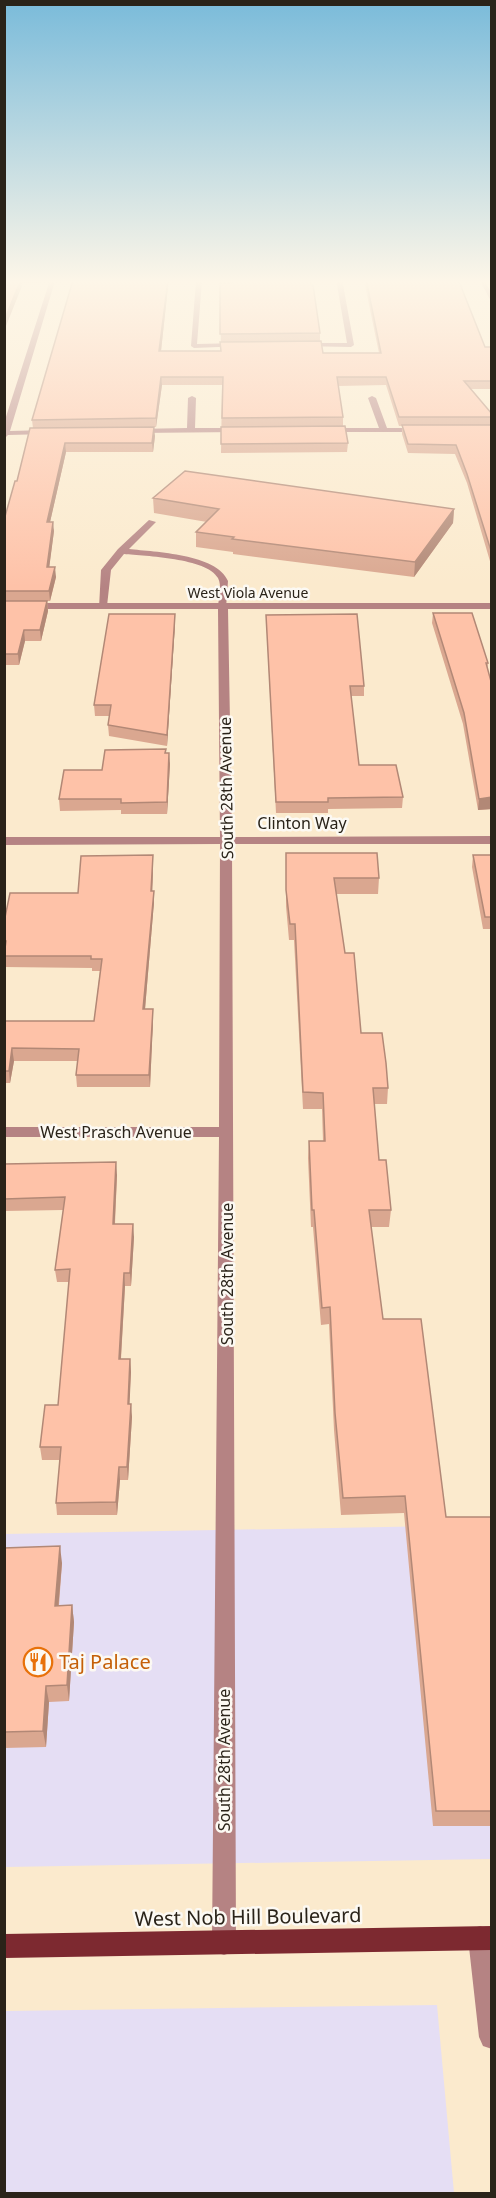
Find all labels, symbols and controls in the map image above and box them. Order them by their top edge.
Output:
street label: West Viola Avenue [188,583,308,602]
street label: South 28th Avenue [214,717,238,859]
street label: Clinton Way [257,812,348,834]
street label: West Prasch Avenue [40,1121,192,1143]
street label: South 28th Avenue [216,1203,238,1345]
restaurant icon: Taj Palace [22,1646,54,1678]
place label: Taj Palace [59,1648,151,1675]
street label: South 28th Avenue [213,1689,235,1831]
street label: West Nob Hill Boulevard [134,1901,362,1932]

